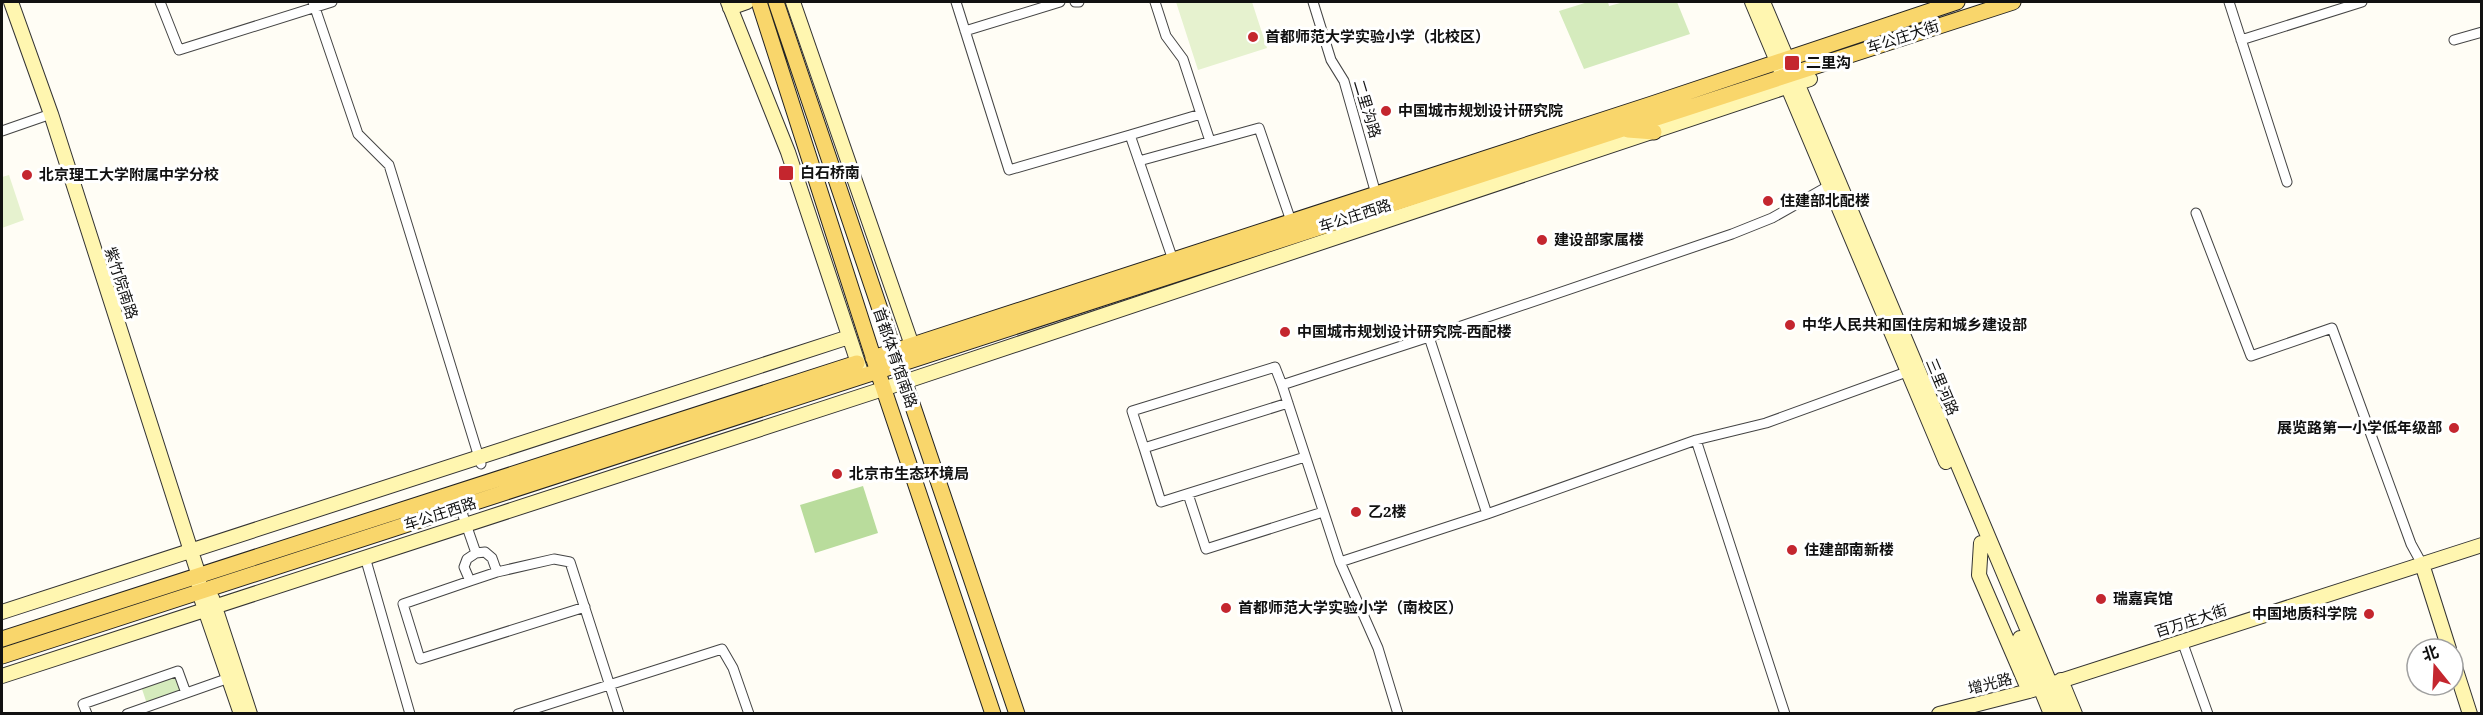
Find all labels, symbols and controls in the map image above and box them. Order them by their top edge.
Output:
street label: 车公庄大街 [1864,15,1941,57]
place label: 首都师范大学实验小学（北校区） [1265,26,1490,46]
marker: 首都师范大学实验小学（北校区） [1246,30,1260,44]
place label: 二里沟 [1806,52,1851,72]
marker: 二里沟 [1783,54,1801,72]
street label: 二里沟路 [1350,77,1386,140]
place label: 中国城市规划设计研究院 [1398,100,1563,120]
marker: 中国城市规划设计研究院 [1379,104,1393,118]
place label: 白石桥南 [800,162,860,182]
place label: 北京理工大学附属中学分校 [39,164,219,184]
marker: 白石桥南 [777,164,795,182]
marker: 北京理工大学附属中学分校 [20,168,34,182]
place label: 住建部北配楼 [1780,190,1870,210]
street label: 车公庄西路 [1316,194,1393,236]
marker: 住建部北配楼 [1761,194,1775,208]
place label: 建设部家属楼 [1554,229,1644,249]
marker: 建设部家属楼 [1535,233,1549,247]
street label: 紫竹院南路 [101,244,143,321]
street label: 首都体育馆南路 [869,305,922,411]
place label: 中华人民共和国住房和城乡建设部 [1802,314,2027,334]
marker: 中华人民共和国住房和城乡建设部 [1783,318,1797,332]
place label: 中国城市规划设计研究院-西配楼 [1297,321,1512,341]
marker: 中国城市规划设计研究院-西配楼 [1278,325,1292,339]
street label: 三里河路 [1922,355,1964,418]
place label: 展览路第一小学低年级部 [2277,417,2442,437]
marker: 展览路第一小学低年级部 [2447,421,2461,435]
place label: 北京市生态环境局 [849,463,969,483]
marker: 北京市生态环境局 [830,467,844,481]
street label: 车公庄西路 [401,492,478,534]
place label: 乙2楼 [1368,501,1406,521]
marker: 乙2楼 [1349,505,1363,519]
place label: 住建部南新楼 [1804,539,1894,559]
marker: 住建部南新楼 [1785,543,1799,557]
place label: 瑞嘉宾馆 [2113,588,2173,608]
marker: 瑞嘉宾馆 [2094,592,2108,606]
place label: 首都师范大学实验小学（南校区） [1238,597,1463,617]
street label: 百万庄大街 [2152,599,2229,641]
marker: 首都师范大学实验小学（南校区） [1219,601,1233,615]
place label: 中国地质科学院 [2252,603,2357,623]
marker: 中国地质科学院 [2362,607,2376,621]
north arrow [2405,637,2465,697]
text: 北 [2419,640,2441,666]
street label: 增光路 [1965,668,2014,698]

